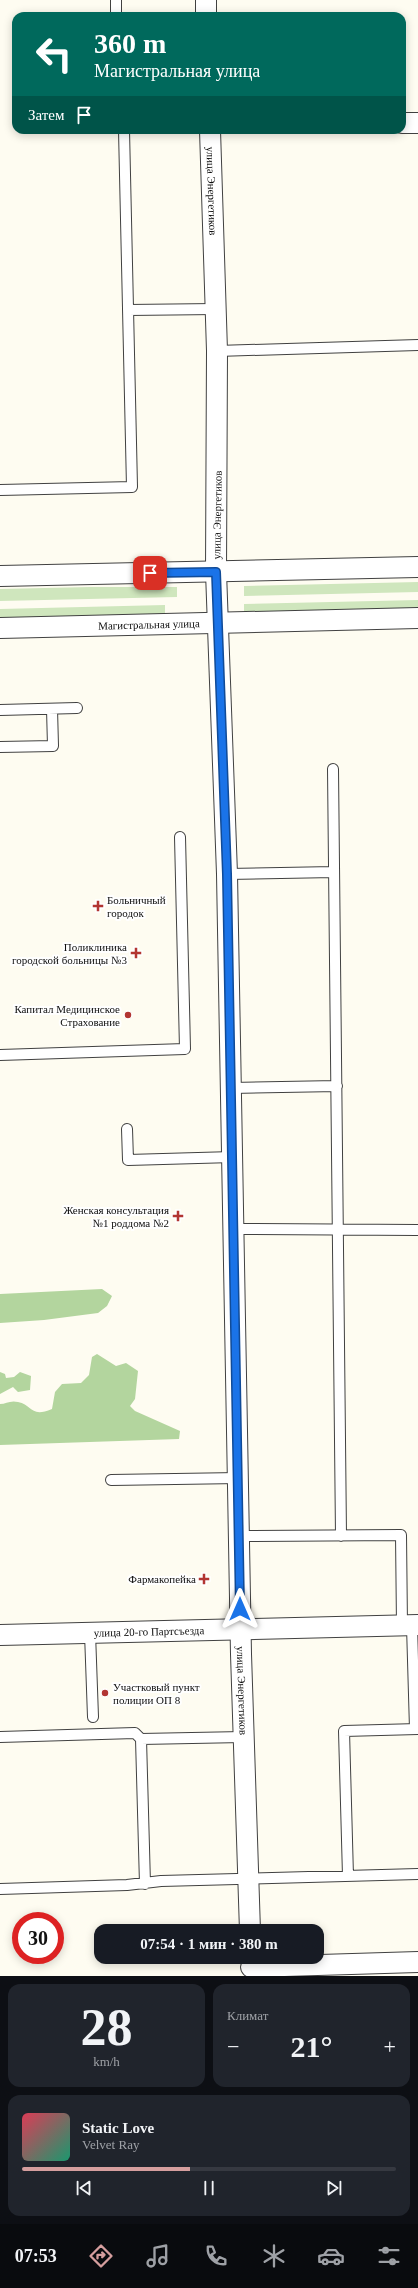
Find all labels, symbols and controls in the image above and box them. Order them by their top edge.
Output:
icon: left [28,28,80,80]
text: 360 m [94,28,166,59]
text: Магистральная улица [94,61,260,81]
icon: arrive [73,104,95,126]
text: Затем [28,107,65,123]
street label: улица Энергетиков [205,146,219,236]
street label: улица Энергетиков [210,470,224,560]
pin [133,556,167,590]
icon: arrive [139,562,161,584]
street label: Магистральная улица [98,617,200,632]
place label: Больничный городок [107,894,166,919]
marker: Больничный городок [92,900,104,912]
place label: Поликлиника городской больницы №3 [12,941,127,966]
marker: Поликлиника городской больницы №3 [130,947,142,959]
place label: Капитал Медицинское Страхование [14,1003,120,1028]
marker: Капитал Медицинское Страхование [123,1010,133,1020]
place label: Женская консультация №1 роддома №2 [64,1204,169,1229]
marker: Женская консультация №1 роддома №2 [172,1210,184,1222]
place label: Фармакопейка [128,1573,196,1585]
marker: Фармакопейка [199,1574,209,1584]
position arrow [219,1588,261,1630]
street label: улица 20-го Партсъезда [94,1624,204,1639]
street label: улица Энергетиков [235,1646,250,1735]
place label: Участковый пункт полиции ОП 8 [113,1681,200,1706]
marker: Участковый пункт полиции ОП 8 [100,1688,110,1698]
speed limit sign: 30 [12,1912,64,1964]
text: 07:54 · 1 мин · 380 m [140,1936,278,1952]
text: 28 [81,1999,133,2056]
text: Климат [227,2008,268,2023]
text: 21° [291,2030,333,2063]
text: − [227,2034,239,2059]
text: + [384,2034,396,2059]
text: km/h [93,2054,120,2069]
text: Static Love [82,2120,154,2136]
text: Velvet Ray [82,2137,139,2152]
icon: previous [73,2177,95,2199]
icon: pause [198,2177,220,2199]
icon: next [323,2177,345,2199]
icon: directions [87,2242,115,2270]
icon: music [144,2242,172,2270]
icon: phone [202,2242,230,2270]
icon: climate [260,2242,288,2270]
icon: car [317,2242,345,2270]
icon: filters [375,2242,403,2270]
text: 07:53 [15,2246,57,2266]

